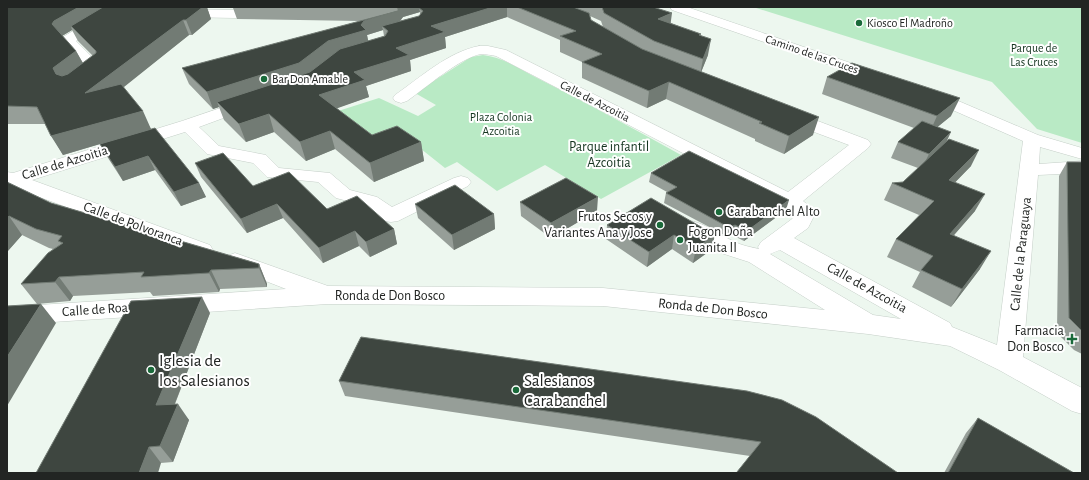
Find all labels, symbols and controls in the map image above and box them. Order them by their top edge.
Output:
place label: Kiosco El Madroño [867,17,953,29]
marker: Kiosco El Madroño [854,18,864,28]
street label: Camino de las Cruces [764,32,860,76]
park label: Parque de Las Cruces [1010,42,1058,68]
place label: Bar Don Amable [272,73,348,85]
marker: Bar Don Amable [259,74,269,84]
street label: Calle de Azcoitia [558,78,632,124]
park label: Plaza Colonia Azcoitia [470,111,533,137]
park label: Parque infantil Azcoitia [569,140,649,170]
street label: Calle de Azcoitia [20,143,110,183]
street label: Calle de la Paraguaya [1008,196,1034,312]
street label: Calle de Polvoranca [81,200,185,249]
place label: Carabanchel Alto [727,205,820,219]
marker: Carabanchel Alto [714,207,724,217]
place label: Frutos Secos y Variantes Ana y Jose [544,210,652,240]
marker: Frutos Secos y Variantes Ana y Jose [655,220,665,230]
place label: Fogon Doña Juanita II [688,225,754,255]
marker: Fogon Doña Juanita II [675,235,685,245]
street label: Calle de Azcoitia [825,260,910,316]
street label: Ronda de Don Bosco [335,289,445,303]
street label: Ronda de Don Bosco [657,296,769,322]
street label: Calle de Roa [62,301,129,319]
place label: Farmacia Don Bosco [1007,324,1065,354]
marker: Farmacia Don Bosco [1067,334,1077,344]
place label: Iglesia de los Salesianos [159,352,250,389]
marker: Iglesia de los Salesianos [146,365,156,375]
place label: Salesianos Carabanchel [524,372,606,409]
marker: Salesianos Carabanchel [511,385,521,395]

